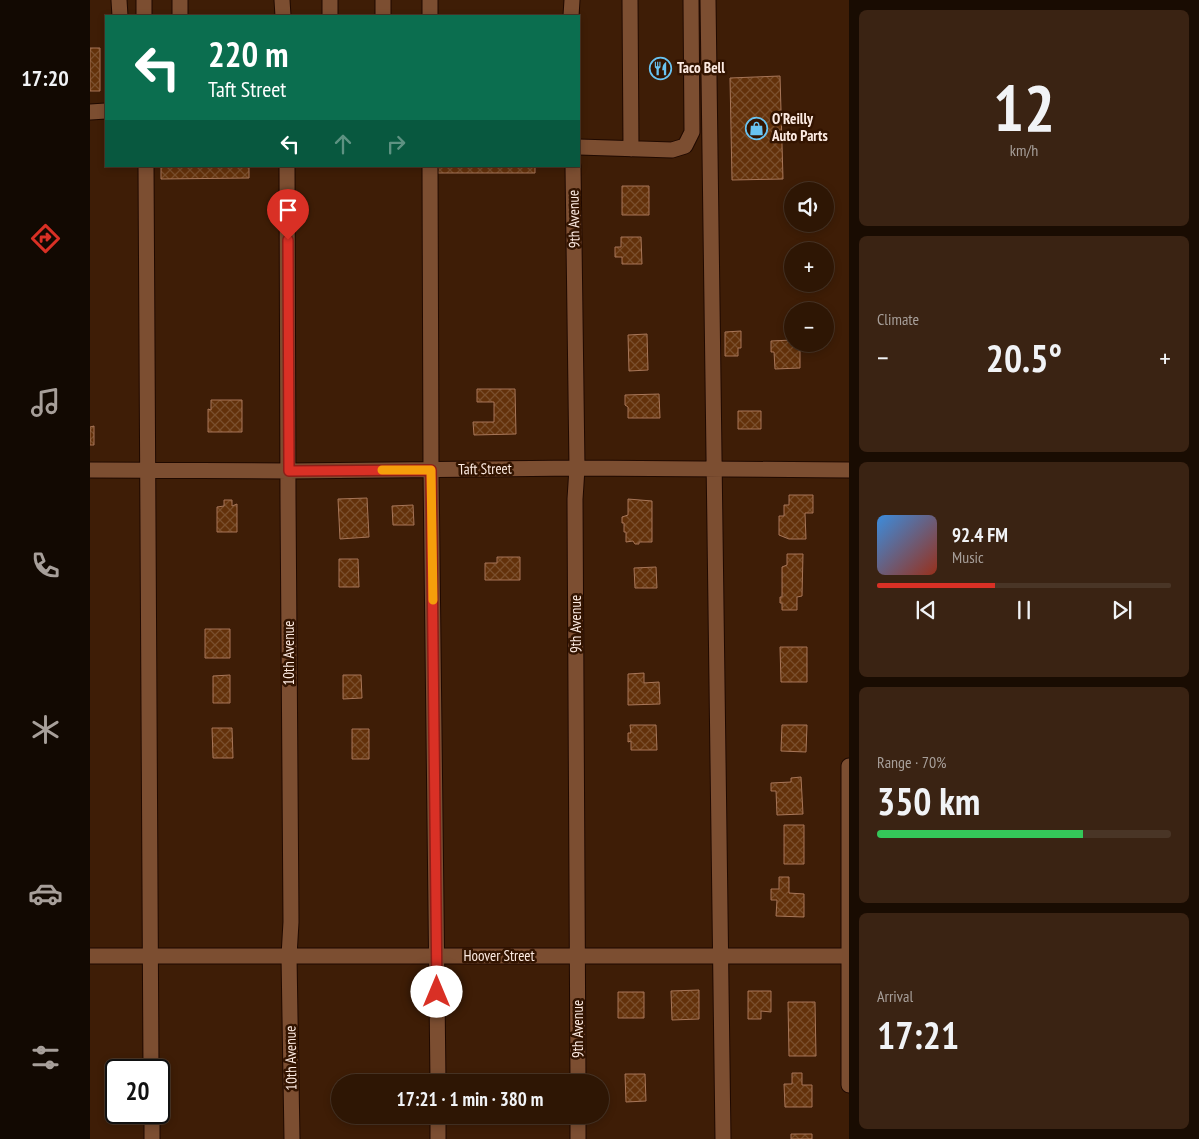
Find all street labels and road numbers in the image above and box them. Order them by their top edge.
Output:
street label: 9th Avenue [563,190,584,248]
street label: Taft Street [458,459,512,478]
street label: 9th Avenue [566,595,585,653]
street label: 10th Avenue [279,621,298,685]
street label: Hoover Street [463,946,535,965]
street label: 9th Avenue [568,1000,587,1058]
street label: 10th Avenue [280,1025,301,1091]

